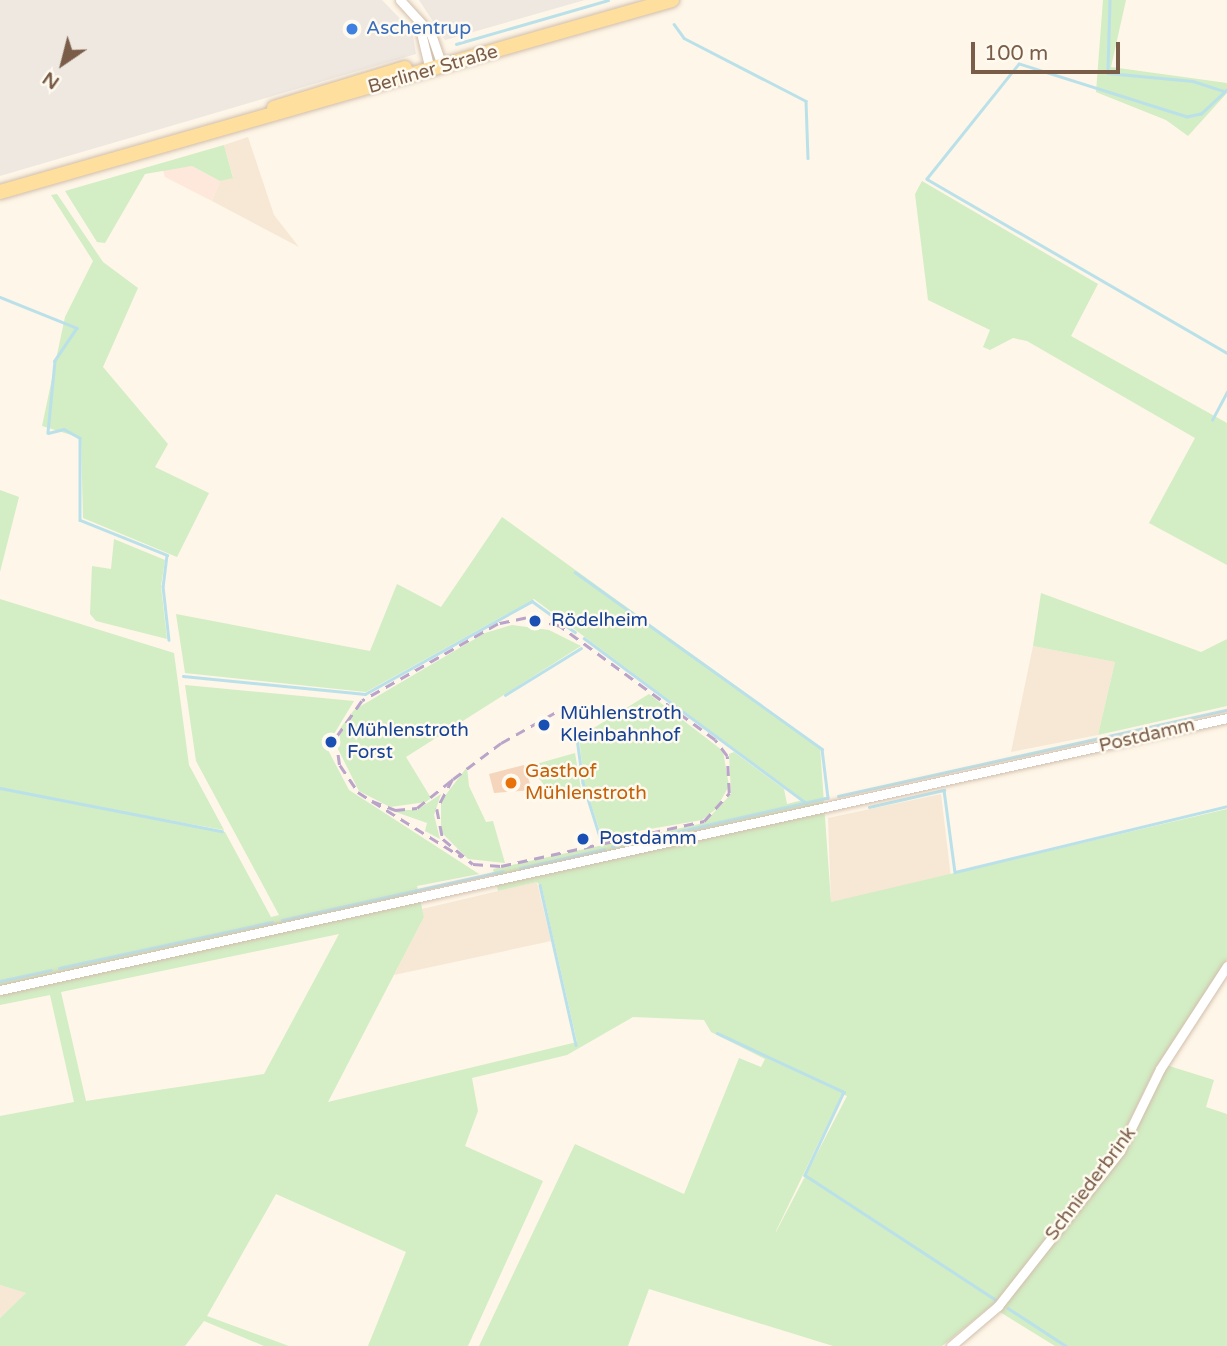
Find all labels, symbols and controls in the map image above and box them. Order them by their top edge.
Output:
place label: Aschentrup [366,18,471,40]
marker: Aschentrup [344,21,360,37]
north arrow [28,28,98,98]
scale bar [975,28,1124,72]
street label: Berliner Straße [365,41,501,99]
text: 100 m [984,41,1048,66]
text: N [38,67,64,94]
place label: Rödelheim [551,610,648,632]
marker: Rödelheim [525,611,545,631]
place label: Mühlenstroth Kleinbahnhof [560,703,682,747]
street label: Postdamm [1097,714,1197,758]
marker: Mühlenstroth Kleinbahnhof [534,715,554,735]
place label: Mühlenstroth Forst [347,720,469,764]
marker: Mühlenstroth Forst [321,732,341,752]
place label: Gasthof Mühlenstroth [525,761,647,805]
marker: Gasthof Mühlenstroth [503,775,519,791]
place label: Postdamm [599,828,697,850]
marker: Postdamm [573,829,593,849]
street label: Schniederbrink [1041,1123,1141,1245]

